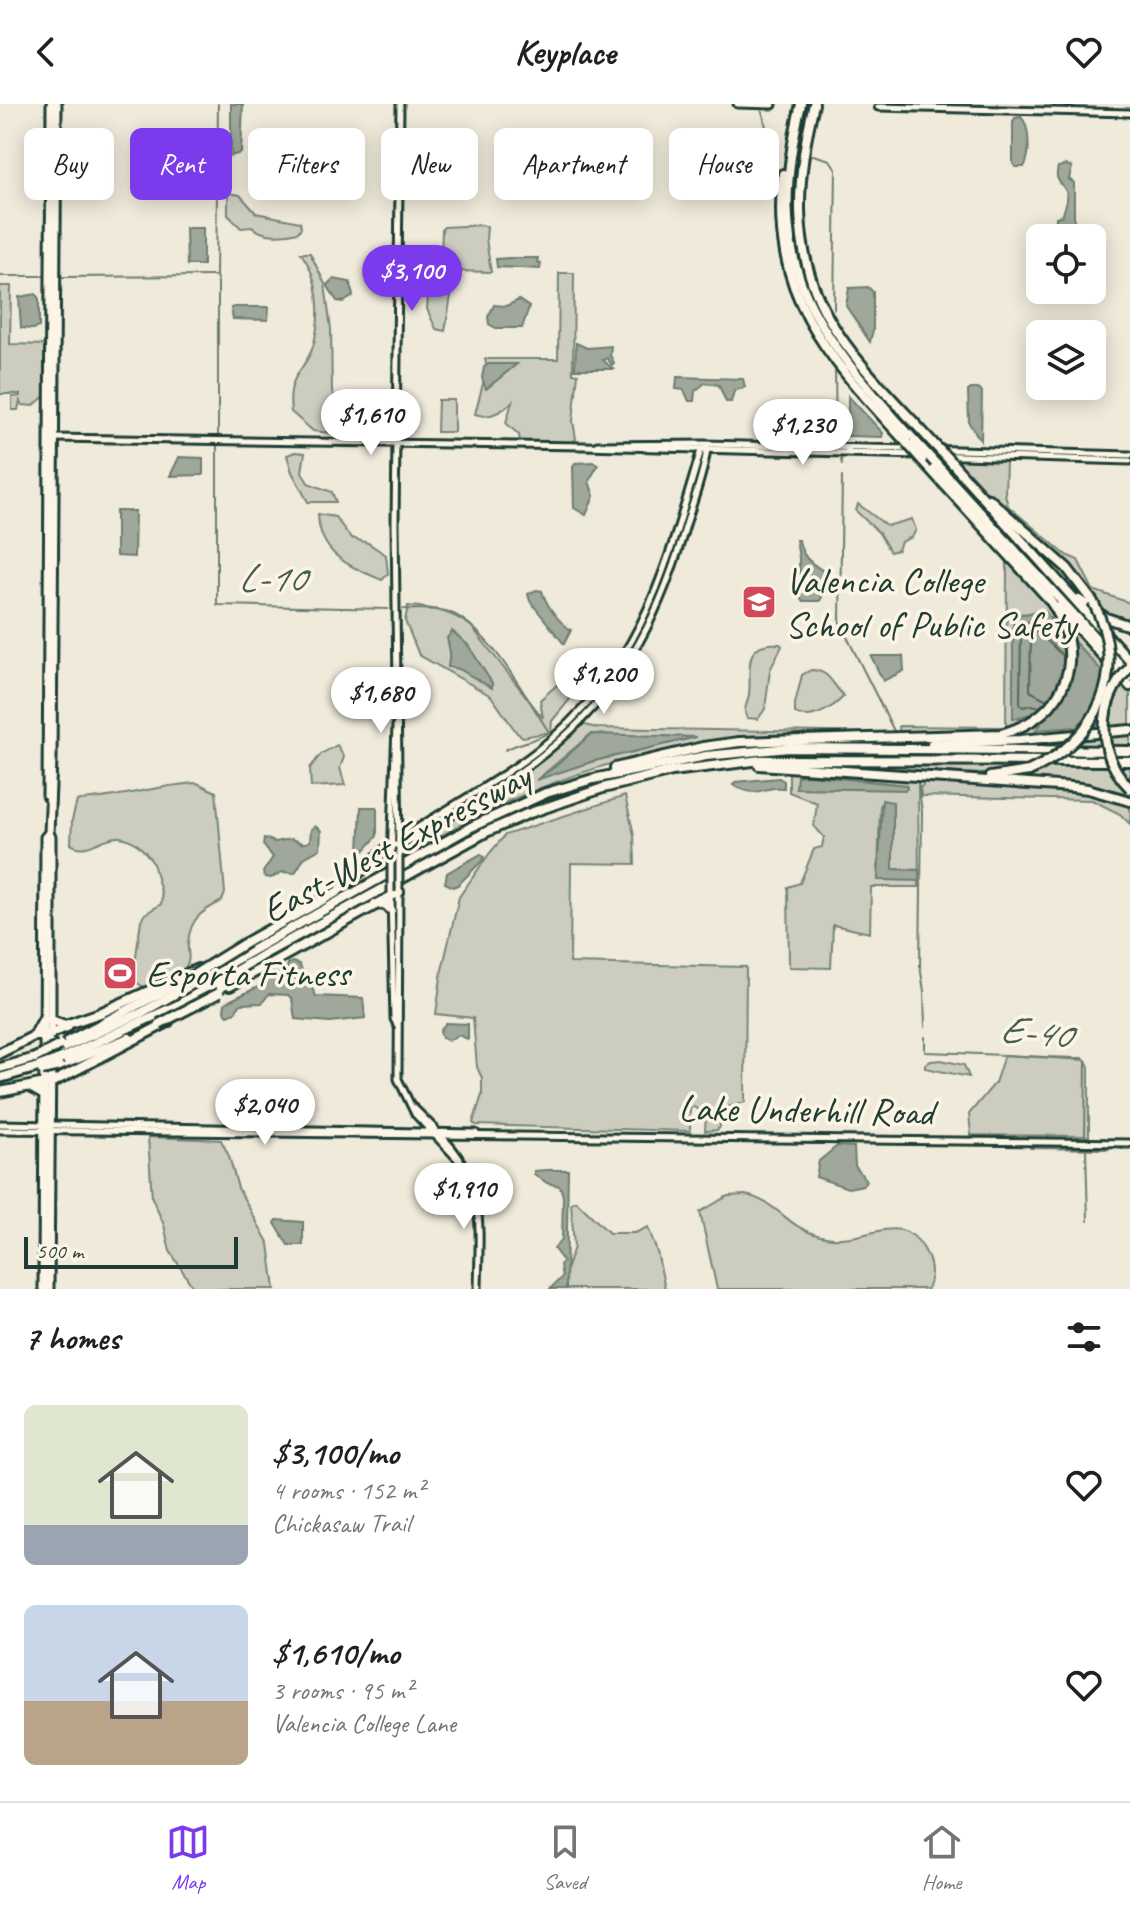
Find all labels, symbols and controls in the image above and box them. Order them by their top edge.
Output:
text: Keyplace [514,29,616,75]
icon: back [24,30,68,74]
icon: heart [1062,30,1106,74]
chip: Buy [24,128,114,200]
chip: Rent [130,128,232,200]
chip: Filters [248,128,365,200]
chip: New [381,128,478,200]
chip: Apartment [494,128,653,200]
chip: House [669,128,779,200]
map controls [1026,224,1106,400]
button: locate [1026,224,1106,304]
pin: $3,100 [347,245,477,313]
text: $3,100 [380,254,444,287]
button: layers [1026,320,1106,400]
pin: $1,610 [306,389,436,457]
text: $1,610 [339,398,403,431]
pin: $1,230 [738,399,868,467]
text: $1,230 [771,408,835,441]
water label: L-10 [238,552,312,604]
place label: Valencia College School of Public Safety [785,557,1079,648]
school or university icon: Valencia College School of Public Safety [740,583,778,621]
pin: $1,200 [539,648,669,716]
text: $1,200 [572,657,636,690]
pin: $1,680 [316,667,446,735]
text: $1,680 [349,676,413,709]
street label: East-West Expressway [254,751,541,933]
place label: Esporta Fitness [146,950,353,997]
sports icon: Esporta Fitness [101,954,139,992]
water label: E-40 [997,1003,1080,1061]
pin: $2,040 [200,1079,330,1147]
street label: Lake Underhill Road [678,1084,940,1136]
text: $2,040 [233,1088,297,1121]
pin: $1,910 [399,1163,529,1231]
text: $1,910 [432,1172,496,1205]
scale bar [24,1233,238,1269]
text: 500 m [36,1237,83,1265]
icon: filters [1062,1315,1106,1359]
text: 7 homes [24,1316,120,1359]
text: $3,100/mo [272,1431,399,1474]
icon: home [88,1437,184,1533]
icon: heart [1062,1463,1106,1507]
text: 4 rooms · 152 m² [272,1474,424,1507]
text: Chickasaw Trail [272,1507,410,1540]
text: $1,610/mo [272,1631,400,1674]
icon: home [88,1637,184,1733]
icon: heart [1062,1663,1106,1707]
text: 3 rooms · 95 m² [272,1674,413,1707]
text: Valencia College Lane [272,1707,456,1740]
tab: Map [166,1820,210,1896]
tab: Saved [543,1820,587,1896]
tab: Home [920,1820,964,1896]

